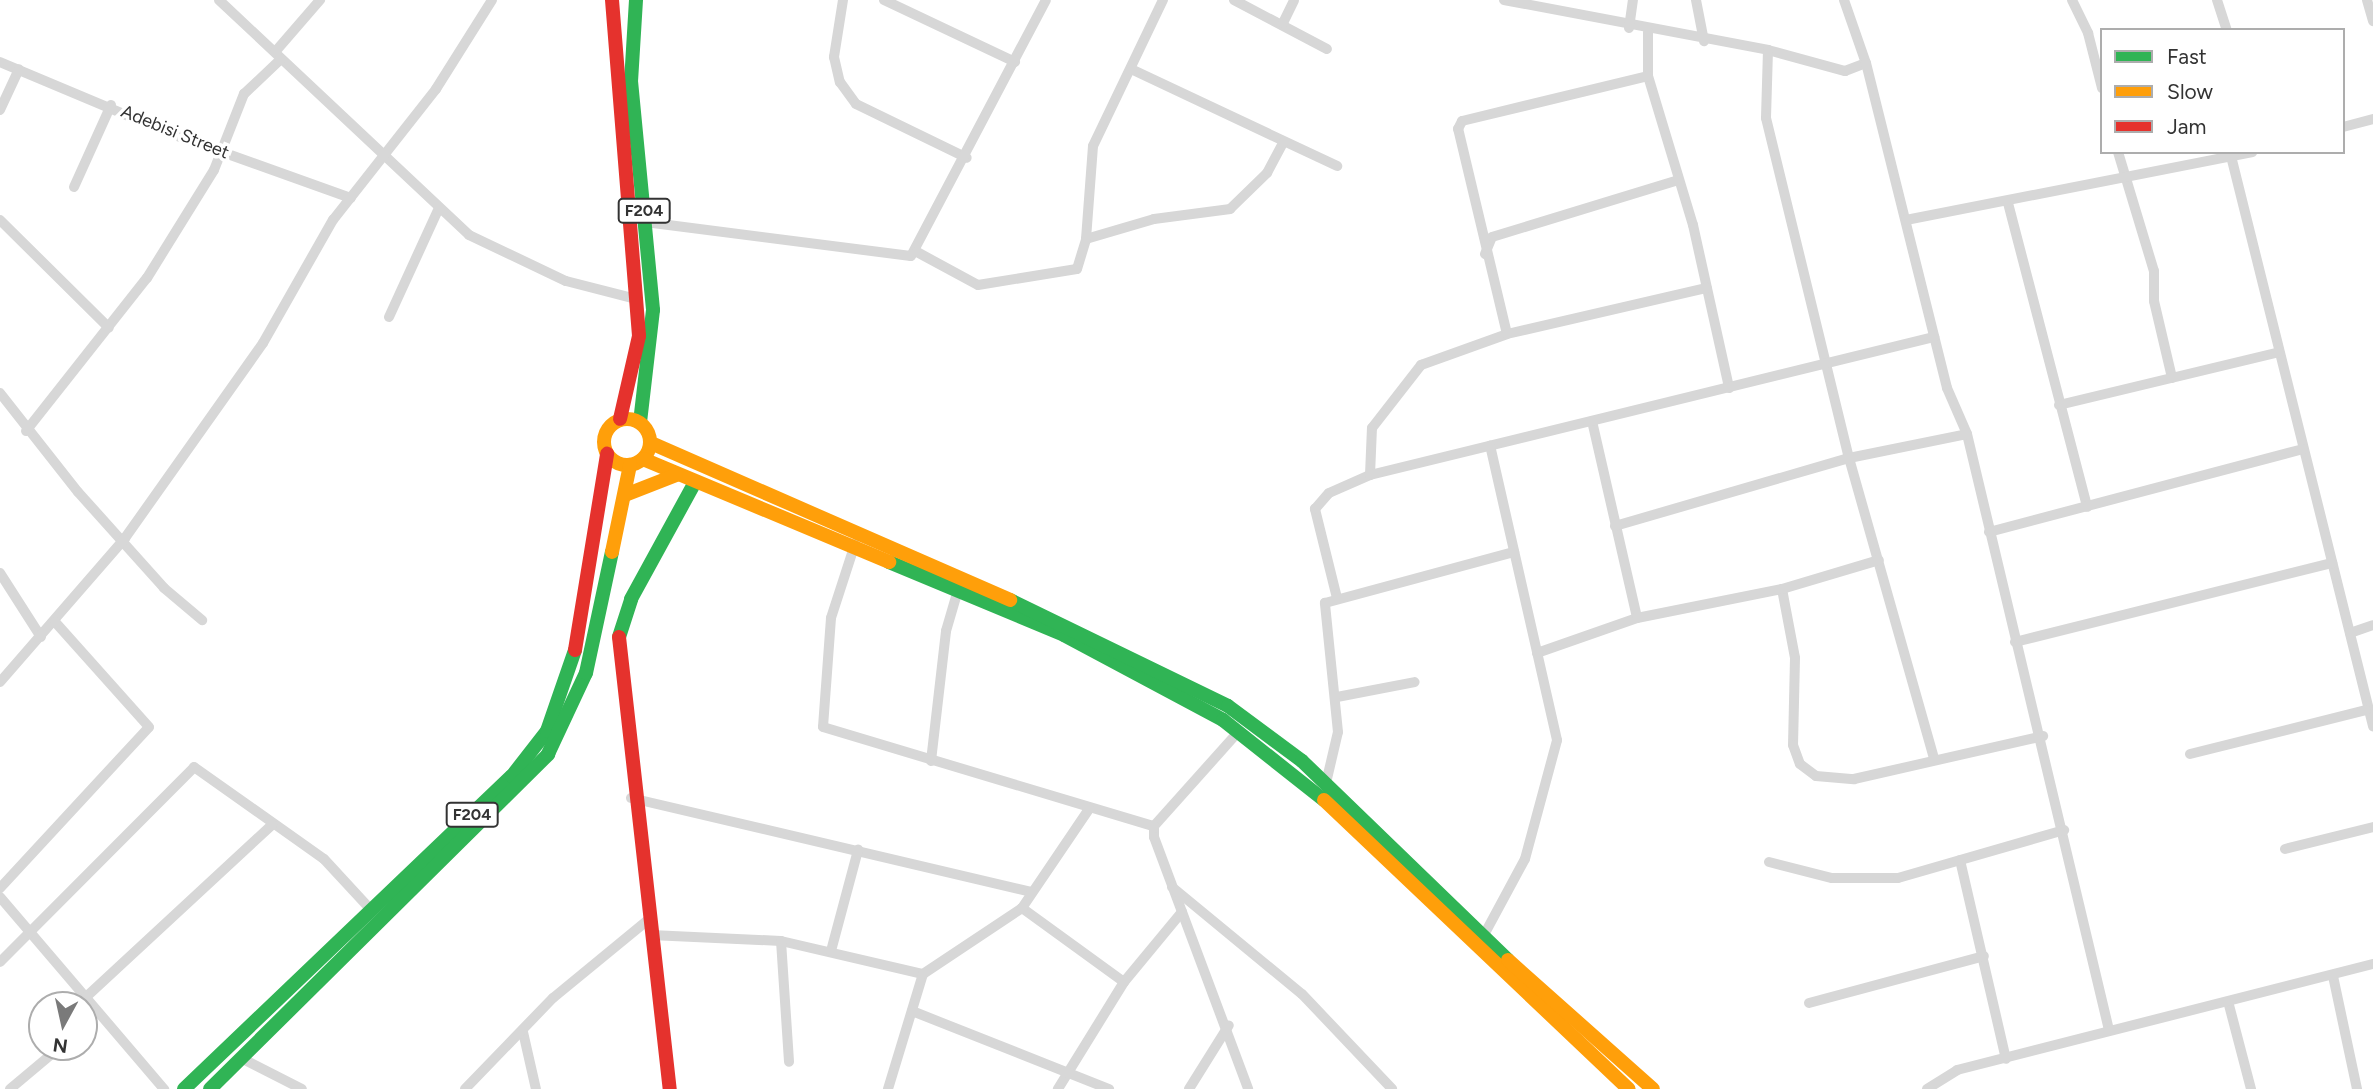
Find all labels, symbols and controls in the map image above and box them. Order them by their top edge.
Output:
legend [2100,28,2345,154]
text: Fast [2167,44,2207,69]
text: Slow [2167,79,2213,104]
street label: Adebisi Street [118,101,232,163]
text: Jam [2167,114,2206,139]
road number: F204 [616,198,672,224]
road number: F204 [444,802,500,828]
north arrow [28,991,98,1061]
text: N [51,1033,69,1058]

